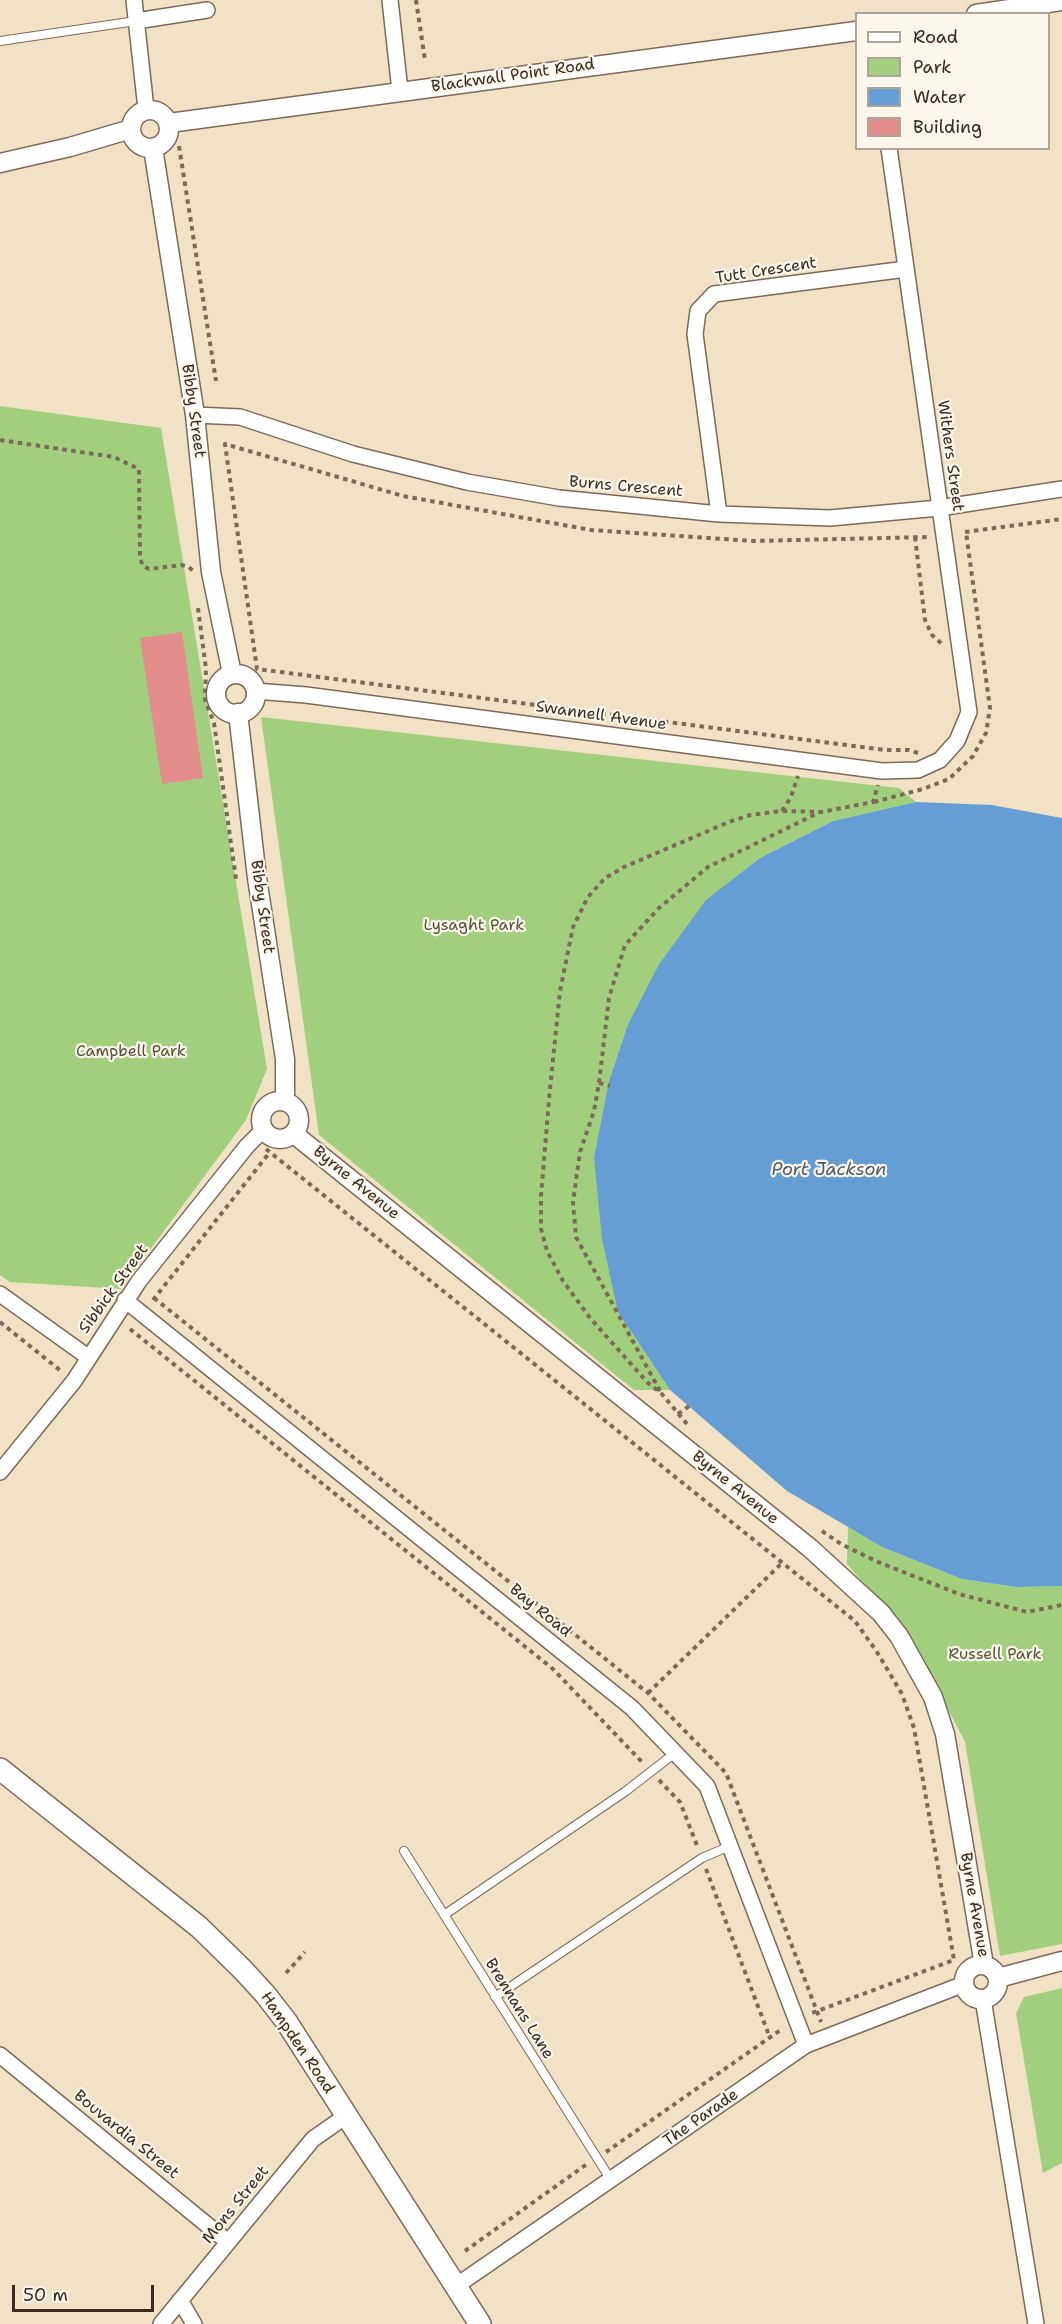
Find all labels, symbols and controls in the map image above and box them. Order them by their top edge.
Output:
legend [855,12,1050,150]
text: Road [913,25,958,49]
street label: Blackwall Point Road [430,55,596,97]
text: Park [913,55,952,79]
text: Water [913,85,966,109]
text: Building [913,115,982,139]
street label: Tutt Crescent [714,254,818,288]
street label: Bibby Street [177,363,209,459]
street label: Withers Street [933,399,967,513]
street label: Burns Crescent [568,472,684,502]
street label: Swannell Avenue [534,697,668,735]
street label: Bibby Street [246,859,278,955]
park label: Lysaght Park [424,916,524,936]
park label: Campbell Park [76,1042,186,1062]
street label: Byrne Avenue [309,1142,403,1224]
water label: Port Jackson [772,1159,886,1181]
street label: Sibbick Street [75,1241,153,1337]
street label: Byrne Avenue [688,1447,782,1529]
street label: Bay Road [505,1580,575,1642]
park label: Russell Park [948,1645,1042,1665]
street label: Byrne Avenue [955,1851,993,1959]
street label: Brennans Lane [480,1955,558,2063]
street label: Hampden Road [256,1988,338,2098]
street label: The Parade [660,2085,742,2151]
street label: Bouvardia Street [69,2087,183,2183]
street label: Mons Street [199,2162,273,2248]
scale bar [15,2273,158,2311]
text: 50 m [23,2283,68,2307]

